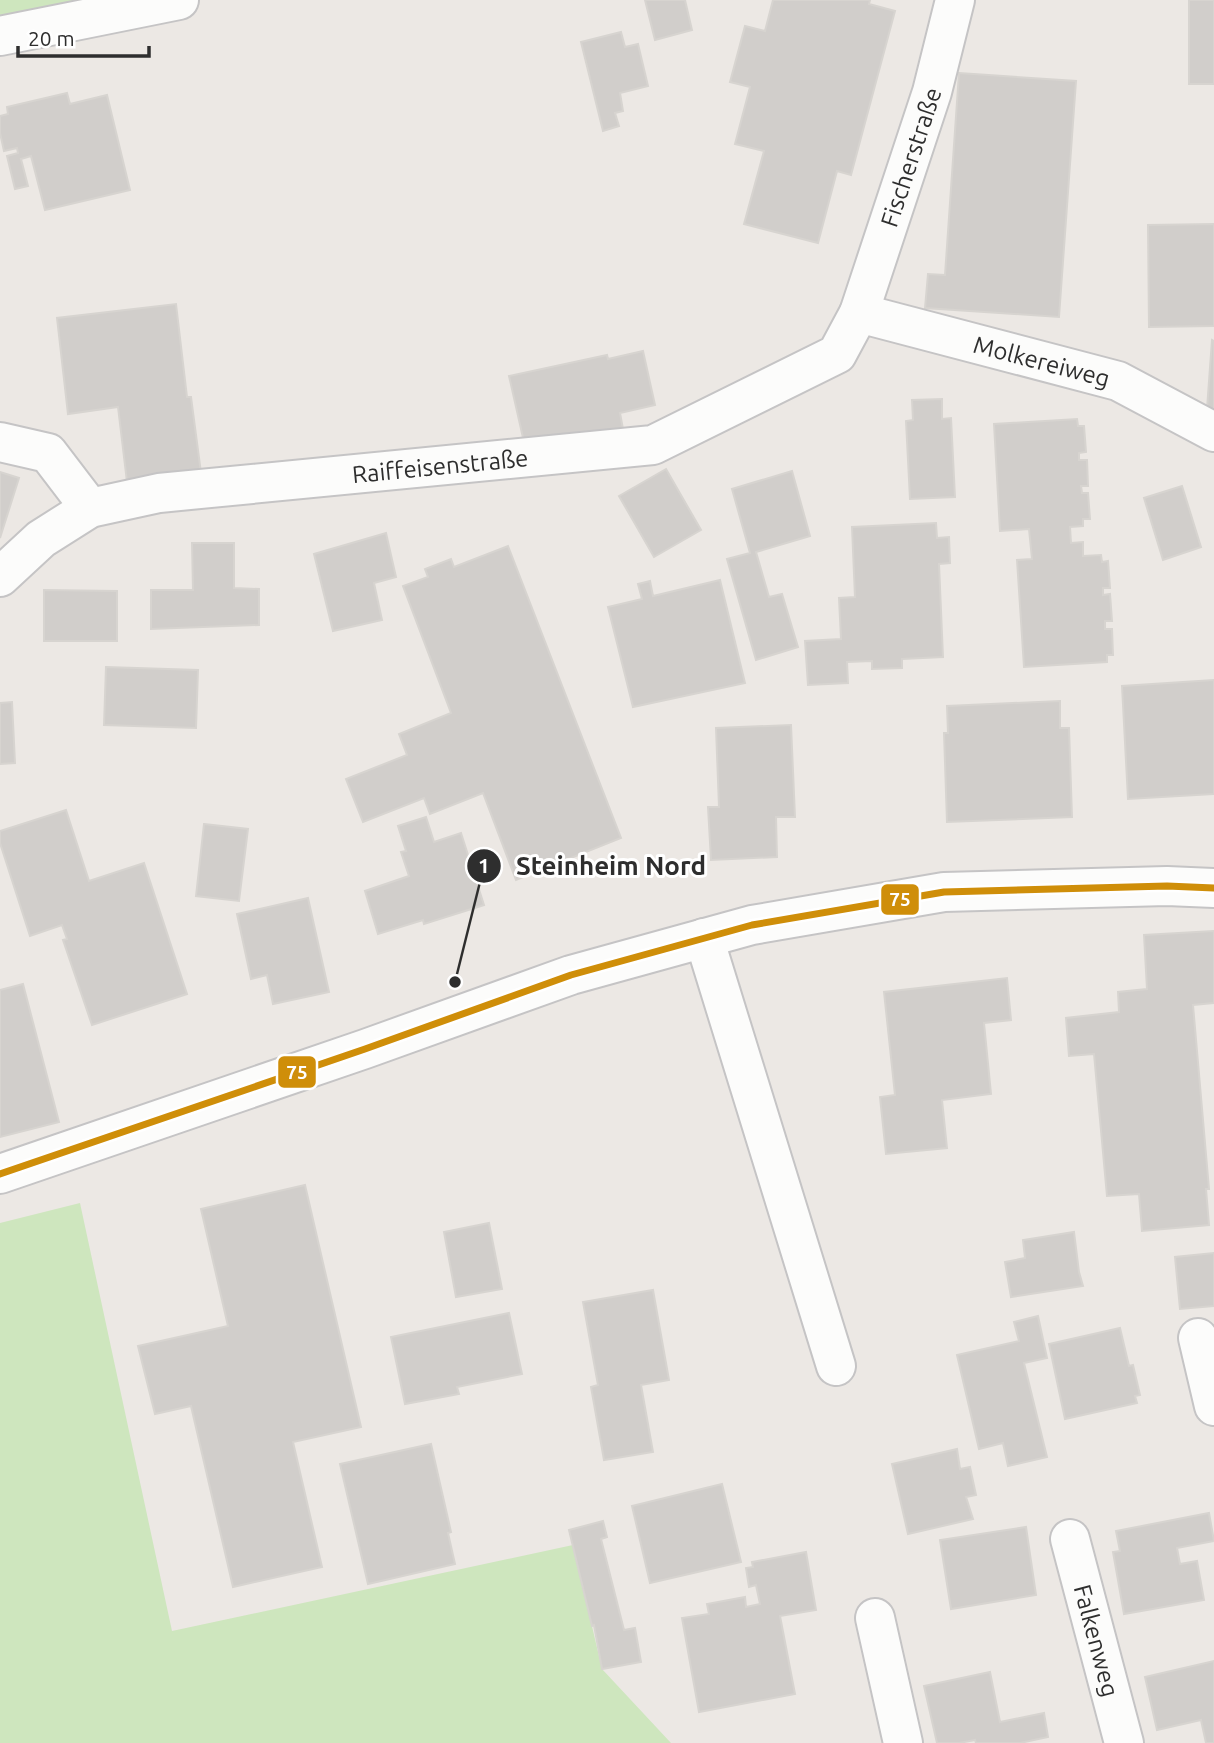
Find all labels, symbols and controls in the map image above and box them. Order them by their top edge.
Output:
scale bar [18,14,149,58]
text: 20 m [28,26,75,50]
street label: Fischerstraße [875,84,946,230]
street label: Molkereiweg [971,330,1113,392]
street label: Raiffeisenstraße [351,444,530,488]
callout: Steinheim Nord [467,842,720,889]
text: Steinheim Nord [516,851,706,880]
text: 1 [478,853,490,877]
line badge: 75 [880,883,920,916]
text: 75 [889,888,911,910]
line badge: 75 [277,1055,317,1089]
text: 75 [286,1061,308,1083]
street label: Falkenweg [1069,1582,1125,1699]

